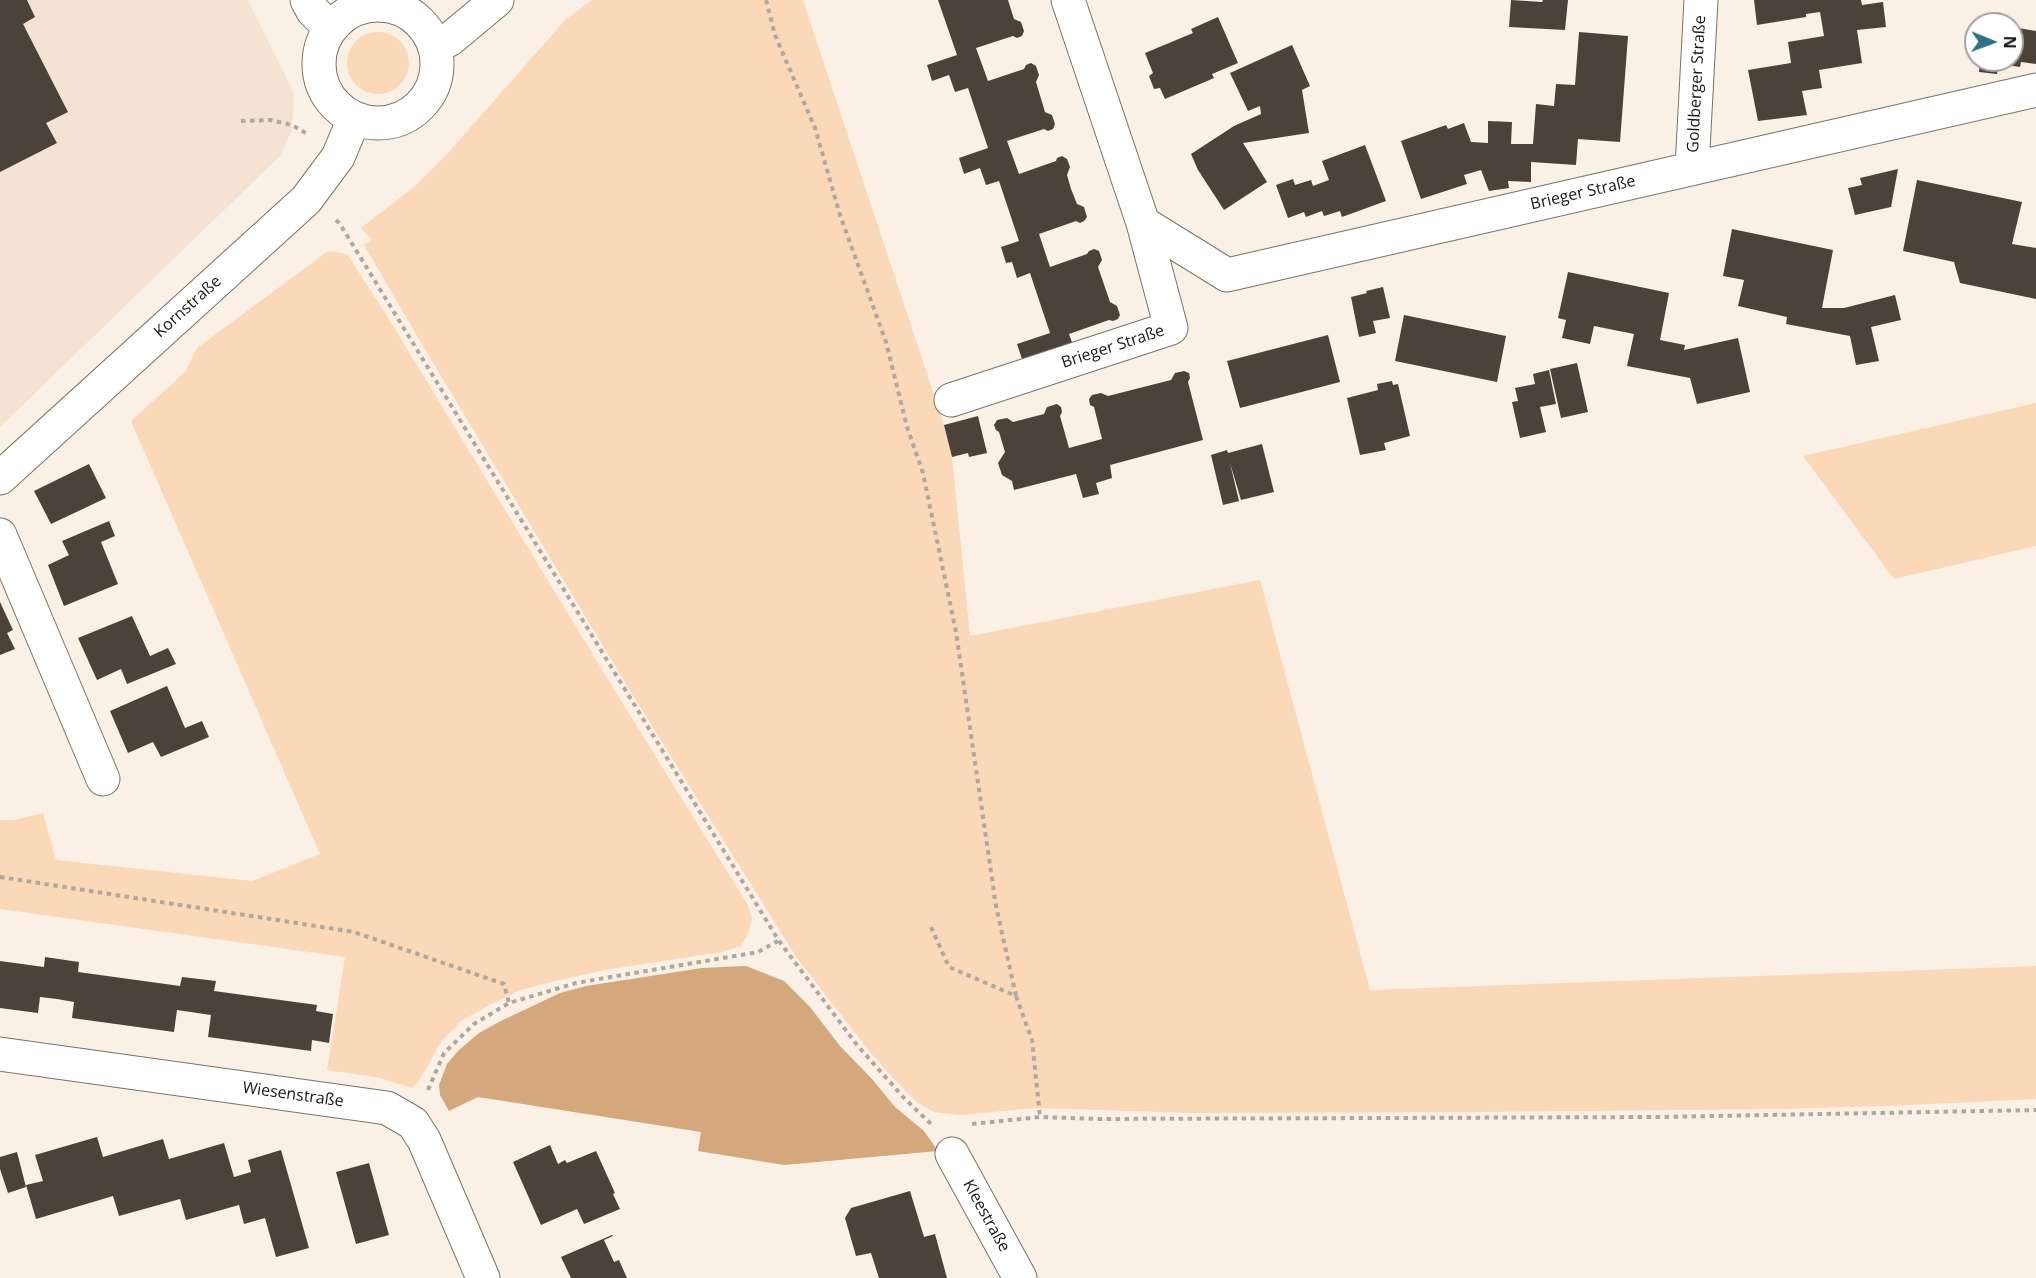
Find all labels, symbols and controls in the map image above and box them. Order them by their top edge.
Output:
north arrow [1964,12,2024,72]
street label: Goldberger Straße [1684,15,1710,153]
text: N [1999,36,2021,49]
street label: Brieger Straße [1529,172,1637,214]
street label: Kornstraße [151,272,225,342]
street label: Brieger Straße [1059,321,1167,373]
street label: Wiesenstraße [241,1078,345,1112]
street label: Kleestraße [958,1177,1014,1255]

